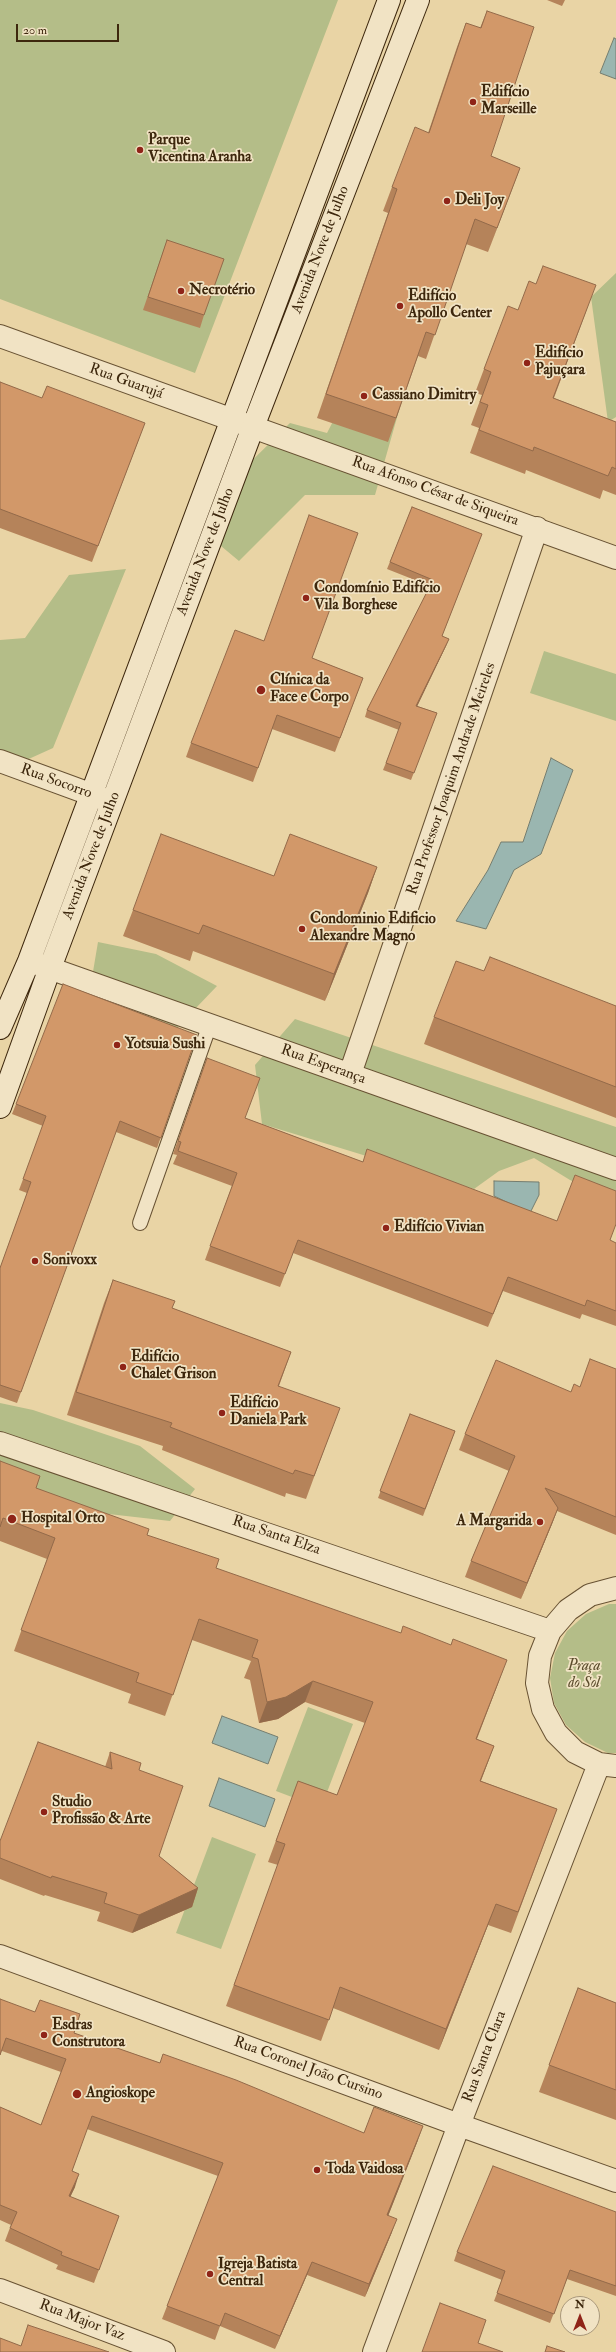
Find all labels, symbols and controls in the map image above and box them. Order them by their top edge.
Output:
scale bar [18,16,121,42]
text: 20 m [23,23,47,38]
place label: Edifício Marseille [481,84,536,119]
marker: Edifício Marseille [468,97,478,107]
place label: Parque Vicentina Aranha [148,132,251,167]
marker: Parque Vicentina Aranha [135,145,145,155]
street label: Avenida Nove de Julho [288,184,354,316]
place label: Deli Joy [455,192,504,210]
marker: Deli Joy [442,196,452,206]
place label: Necrotério [189,282,255,300]
marker: Necrotério [176,286,186,296]
place label: Edifício Apollo Center [408,288,492,323]
marker: Edifício Apollo Center [395,301,405,311]
place label: Edifício Pajuçara [535,345,585,380]
marker: Edifício Pajuçara [522,358,532,368]
street label: Rua Guarujá [87,360,165,404]
place label: Cassiano Dimitry [372,387,476,405]
marker: Cassiano Dimitry [359,391,369,401]
street label: Rua Afonso César de Siqueira [349,453,521,531]
street label: Avenida Nove de Julho [173,486,239,618]
place label: Condomínio Edifício Vila Borghese [314,580,440,615]
marker: Condomínio Edifício Vila Borghese [301,593,311,603]
street label: Rua Professor Joaquim Andrade Meireles [404,660,500,898]
place label: Clínica da Face e Corpo [270,672,349,707]
marker: Clínica da Face e Corpo [255,684,267,696]
street label: Rua Socorro [18,761,94,803]
street label: Avenida Nove de Julho [59,790,125,922]
place label: Condominio Edificio Alexandre Magno [310,911,436,946]
marker: Condominio Edificio Alexandre Magno [297,924,307,934]
place label: Yotsuia Sushi [125,1036,205,1054]
marker: Yotsuia Sushi [112,1040,122,1050]
street label: Rua Esperança [278,1041,368,1089]
place label: Edifício Vivian [394,1219,484,1237]
marker: Edifício Vivian [381,1223,391,1233]
place label: Sonivoxx [43,1252,97,1270]
marker: Sonivoxx [30,1256,40,1266]
place label: Edifício Chalet Grison [131,1349,216,1384]
marker: Edifício Chalet Grison [118,1362,128,1372]
place label: Edifício Daniela Park [230,1395,307,1430]
marker: Edifício Daniela Park [217,1408,227,1418]
place label: Hospital Orto [21,1510,105,1528]
street label: Rua Santa Elza [230,1512,322,1560]
marker: Hospital Orto [6,1513,18,1525]
place label: A Margarida [457,1513,532,1531]
marker: A Margarida [535,1517,545,1527]
park label: Praça do Sol [568,1658,600,1693]
place label: Studio Profissão & Arte [52,1794,150,1829]
marker: Studio Profissão & Arte [39,1807,49,1817]
street label: Rua Santa Clara [459,2009,511,2105]
place label: Esdras Construtora [52,2017,125,2052]
marker: Esdras Construtora [39,2030,49,2040]
street label: Rua Coronel João Cursino [231,2034,385,2104]
place label: Angioskope [86,2085,155,2103]
marker: Angioskope [71,2088,83,2100]
place label: Toda Vaidosa [325,2161,403,2179]
marker: Toda Vaidosa [312,2165,322,2175]
place label: Igreja Batista Central [218,2256,297,2291]
marker: Igreja Batista Central [205,2269,215,2279]
street label: Rua Major Vaz [37,2296,127,2346]
north arrow [560,2296,600,2336]
text: N [575,2298,585,2311]

